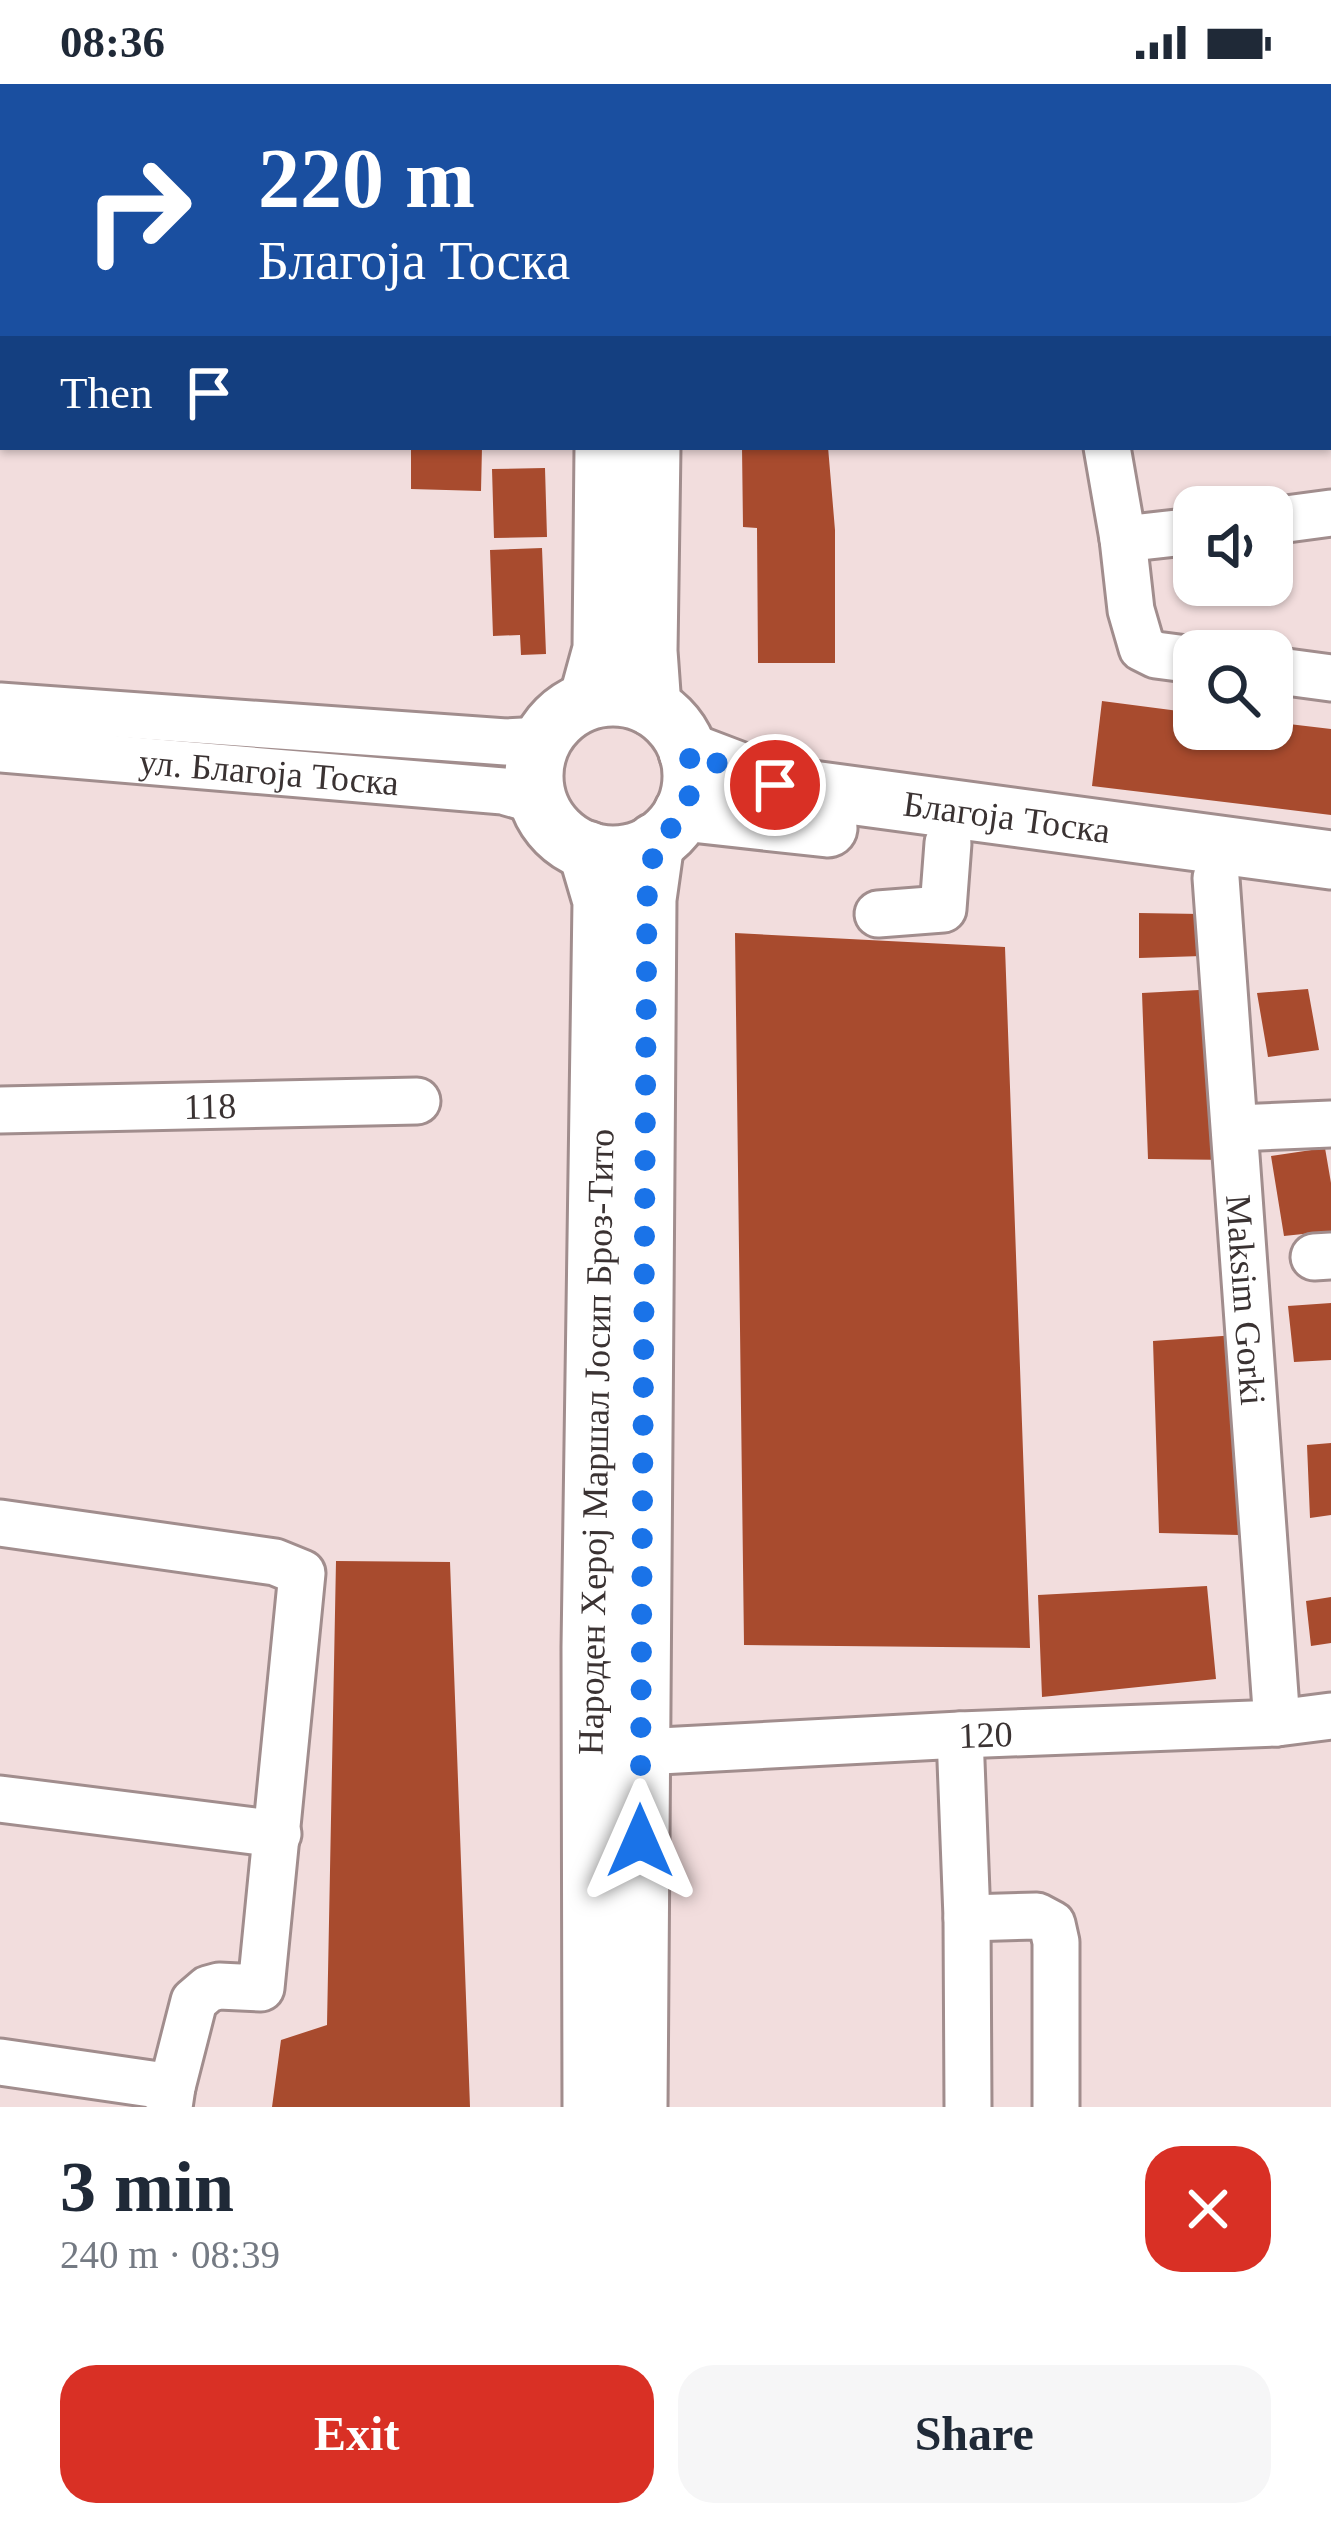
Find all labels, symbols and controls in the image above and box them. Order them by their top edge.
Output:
text: 08:36 [60,17,165,67]
icon: right [60,132,216,288]
text: 220 m [258,132,475,225]
text: Благоја Тоска [258,231,570,291]
icon: arrive [176,360,242,426]
text: Then [60,368,152,418]
map controls [1173,486,1293,750]
button: sound [1173,486,1293,606]
button: search [1173,630,1293,750]
pin [724,734,826,836]
street label: ул. Благоја Тоска [137,742,400,803]
icon: arrive [742,752,808,818]
street label: Благоја Тоска [901,784,1113,851]
street label: 118 [183,1086,237,1127]
street label: Народен Херој Маршал Јосип Броз-Тито [571,1129,621,1756]
street label: Maksim Gorki [1218,1193,1273,1407]
street label: 120 [958,1714,1013,1756]
position arrow [577,1778,703,1904]
button: close [1145,2146,1271,2272]
text: 3 min [60,2147,234,2227]
text: 240 m · 08:39 [60,2233,280,2276]
button: Exit [60,2365,654,2503]
button: Share [678,2365,1271,2503]

